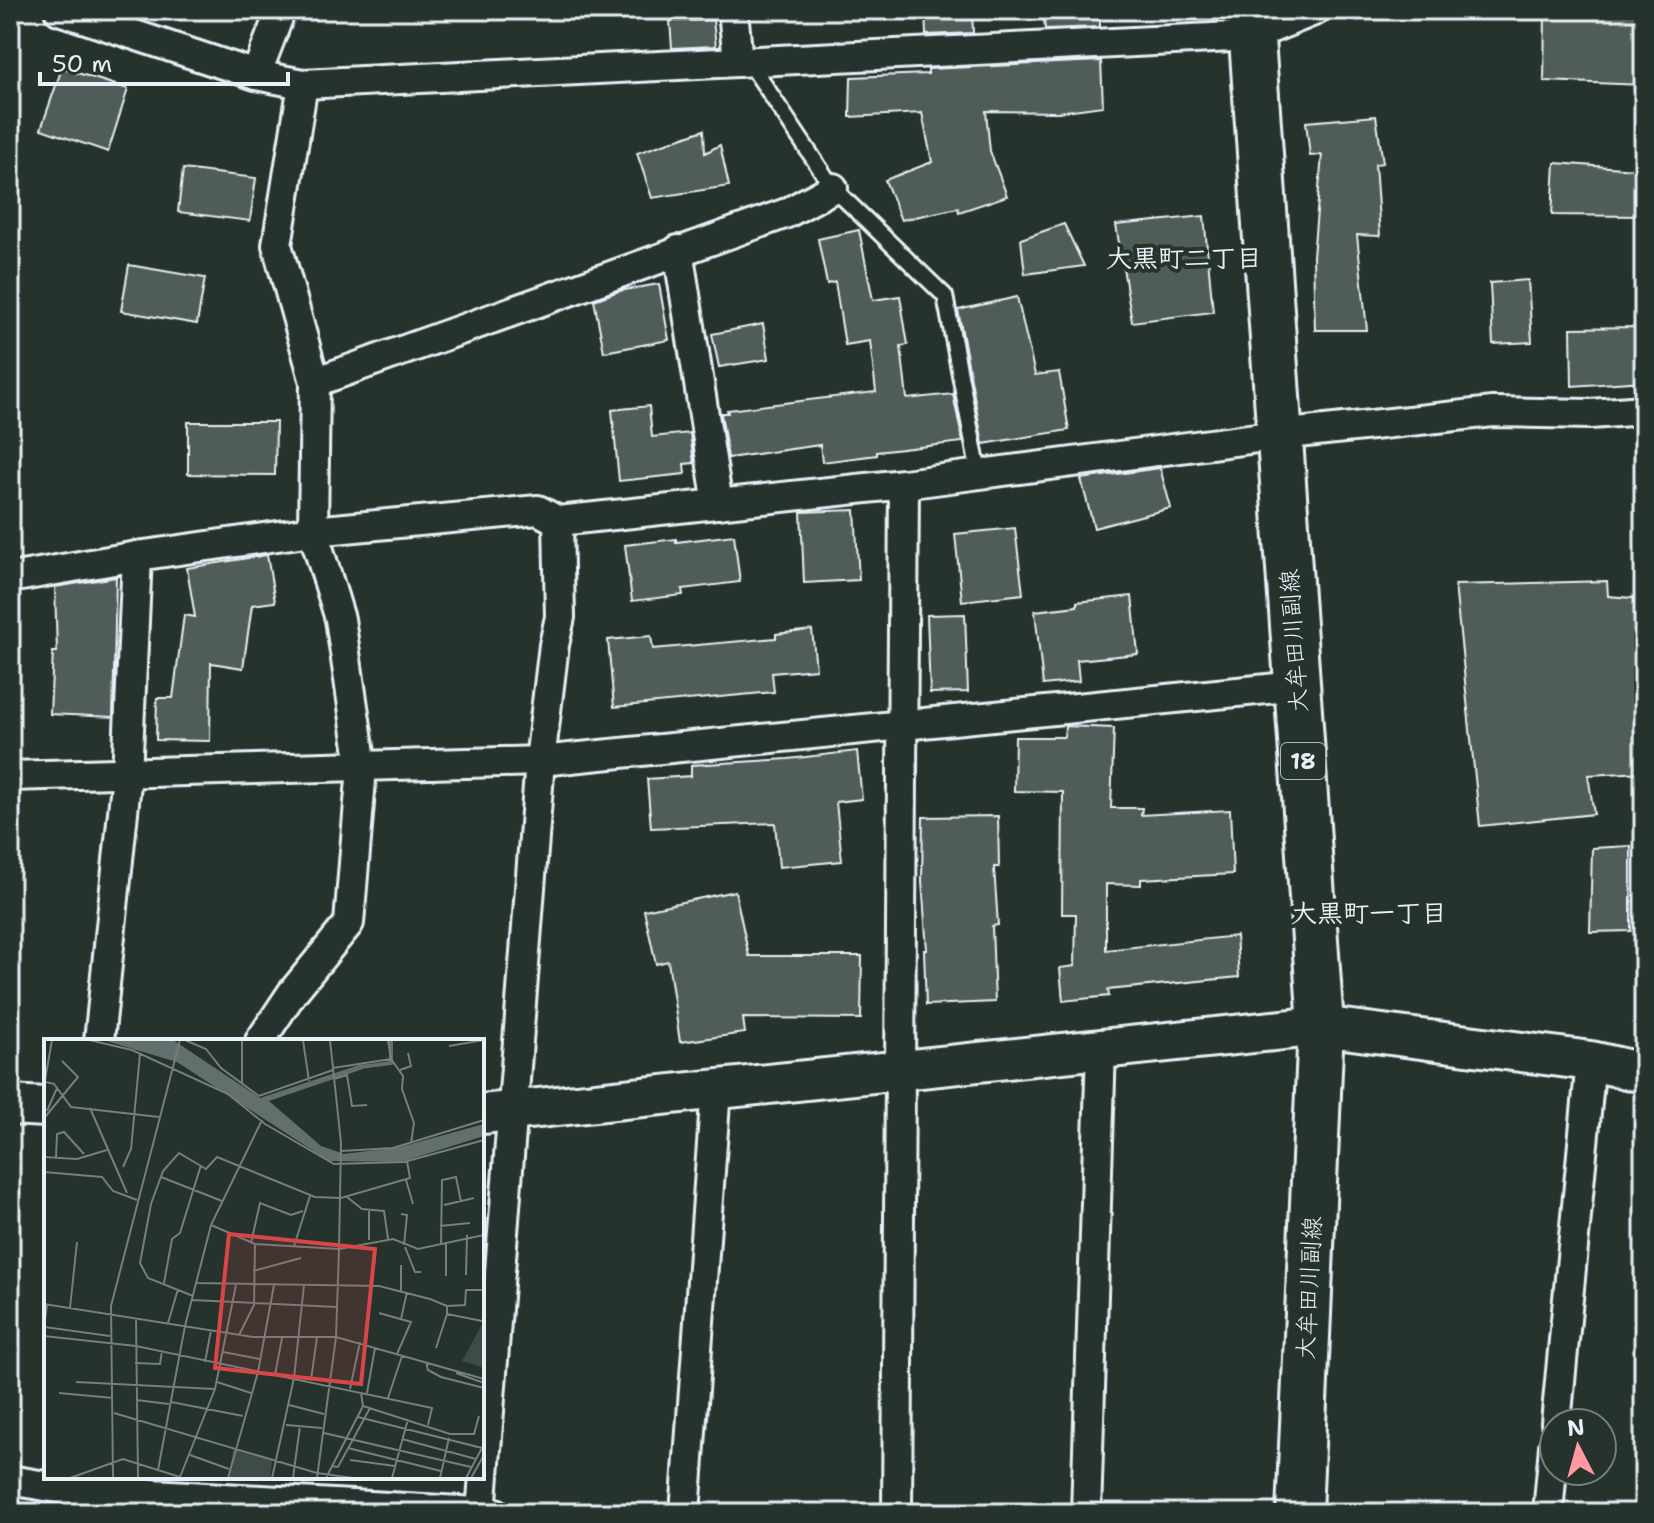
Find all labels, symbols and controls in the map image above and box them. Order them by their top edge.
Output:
scale bar [40,36,288,86]
text: 50 m [52,48,112,80]
district label: 大黒町二丁目 [1106,240,1262,275]
street label: 大牟田川副線 [1273,568,1315,714]
road number: 18 [1281,743,1325,779]
district label: 大黒町一丁目 [1291,895,1447,930]
inset map [44,1039,484,1479]
street label: 大牟田川副線 [1289,1215,1329,1361]
north arrow [1538,1407,1618,1487]
text: N [1566,1412,1586,1443]

